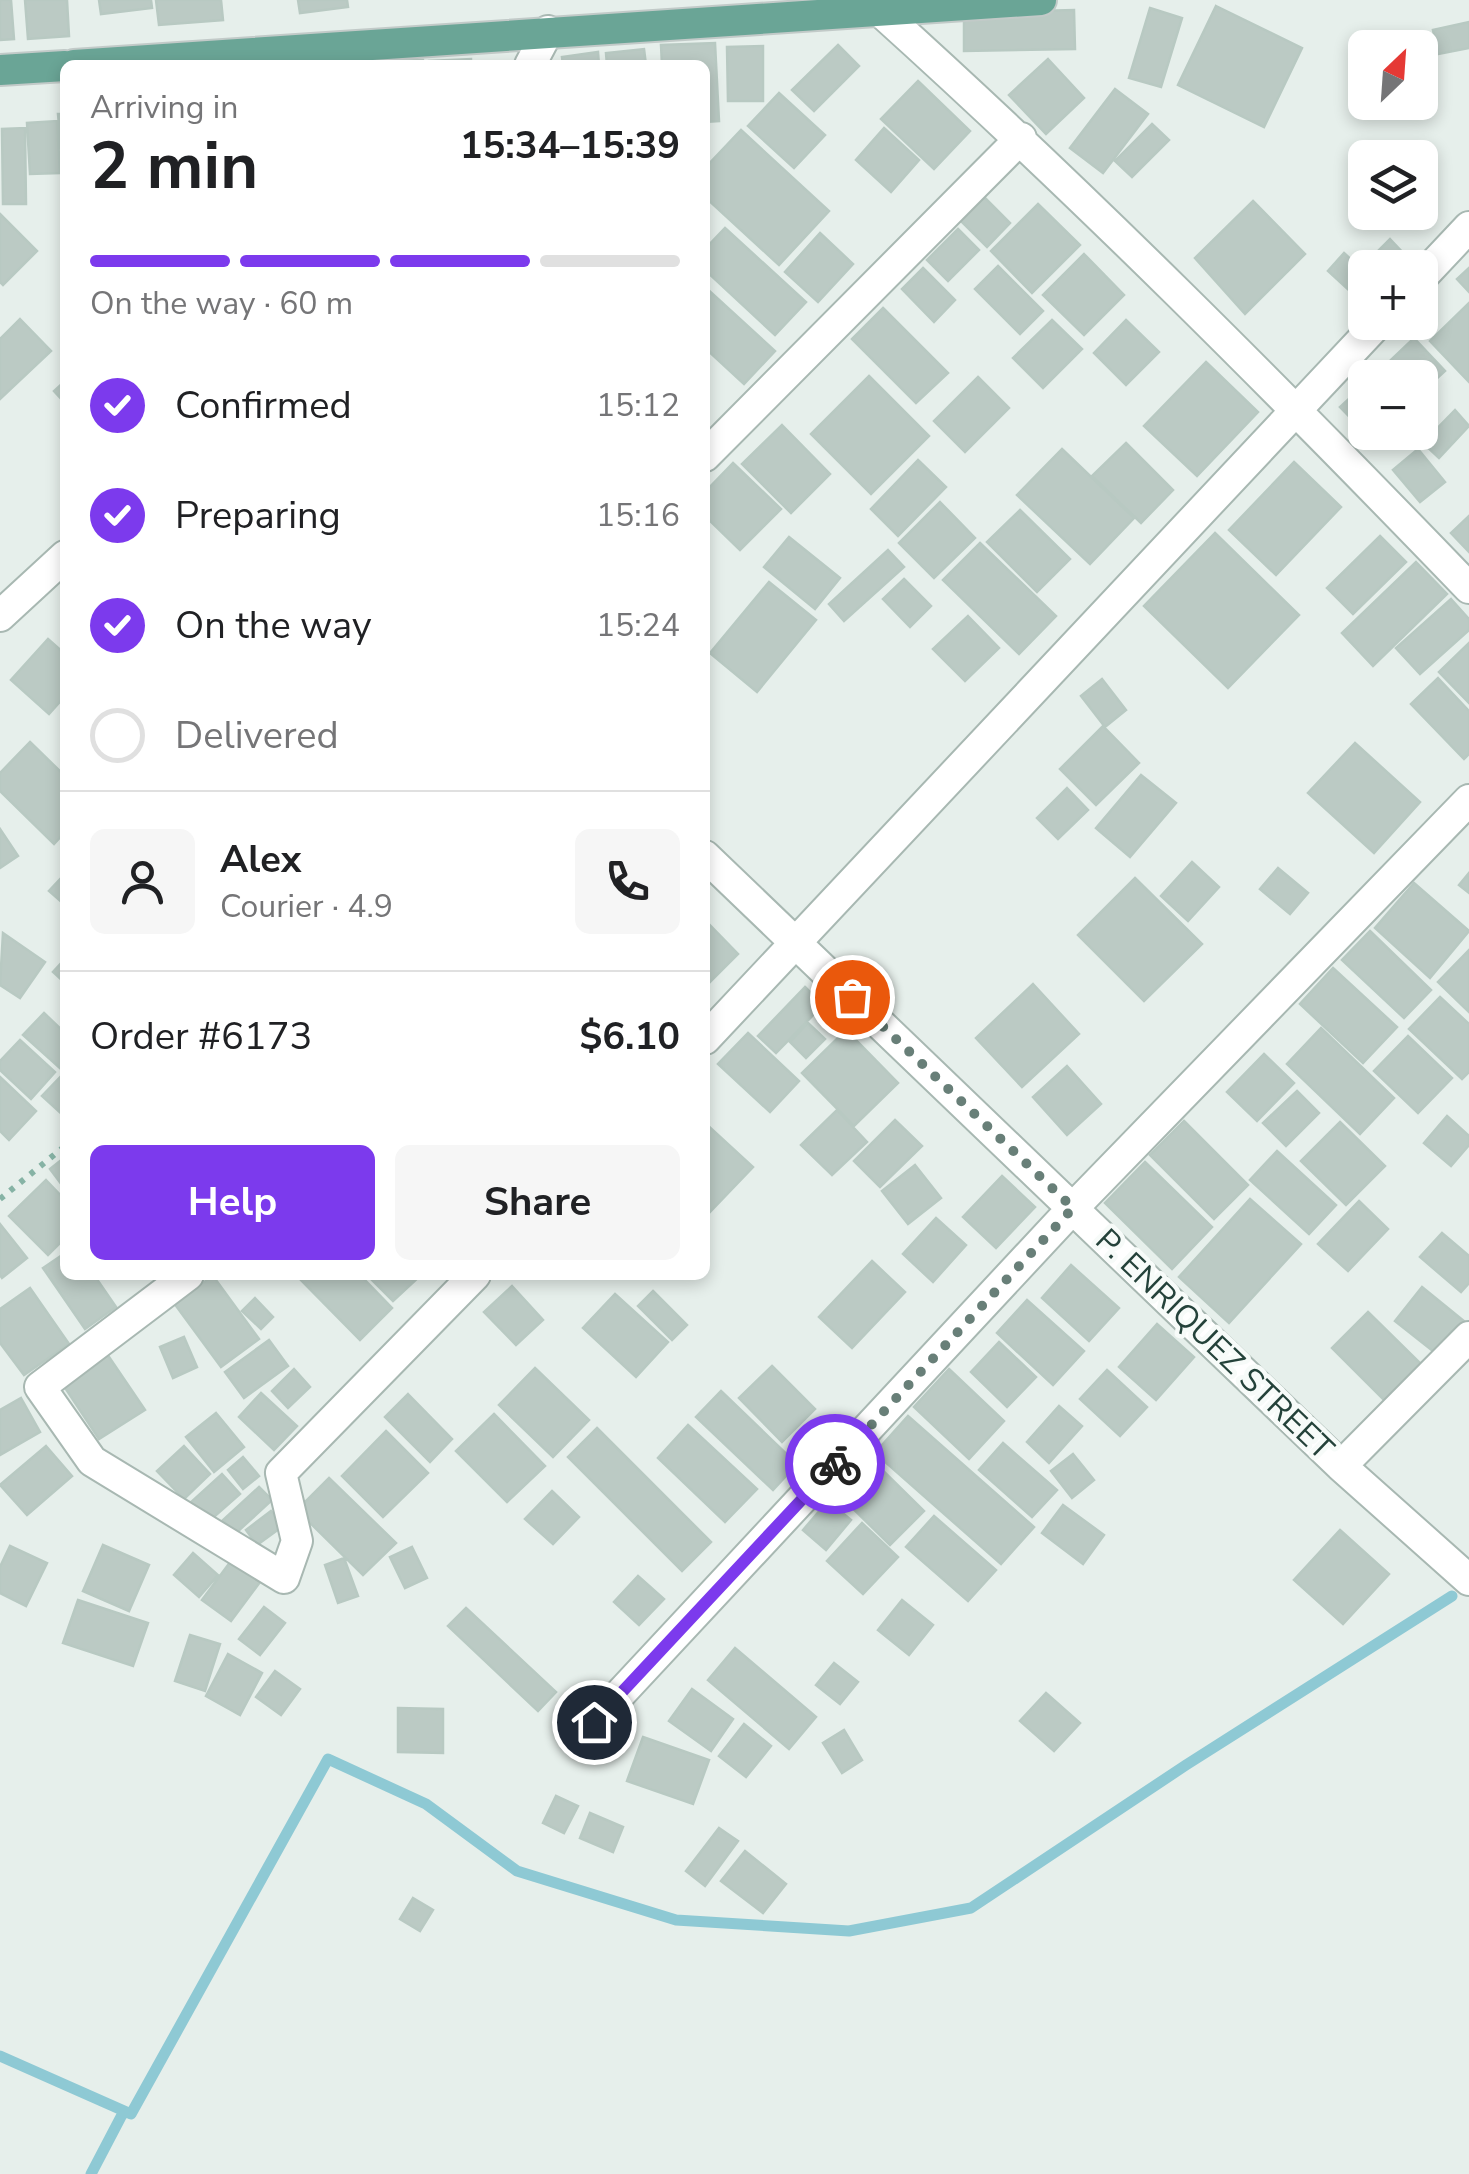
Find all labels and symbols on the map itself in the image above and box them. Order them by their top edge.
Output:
north arrow [1348,30,1438,120]
pin [810,955,895,1040]
street label: P. ENRIQUEZ STREET [1086,1219,1344,1470]
courier [785,1414,885,1514]
pin [552,1680,637,1765]

